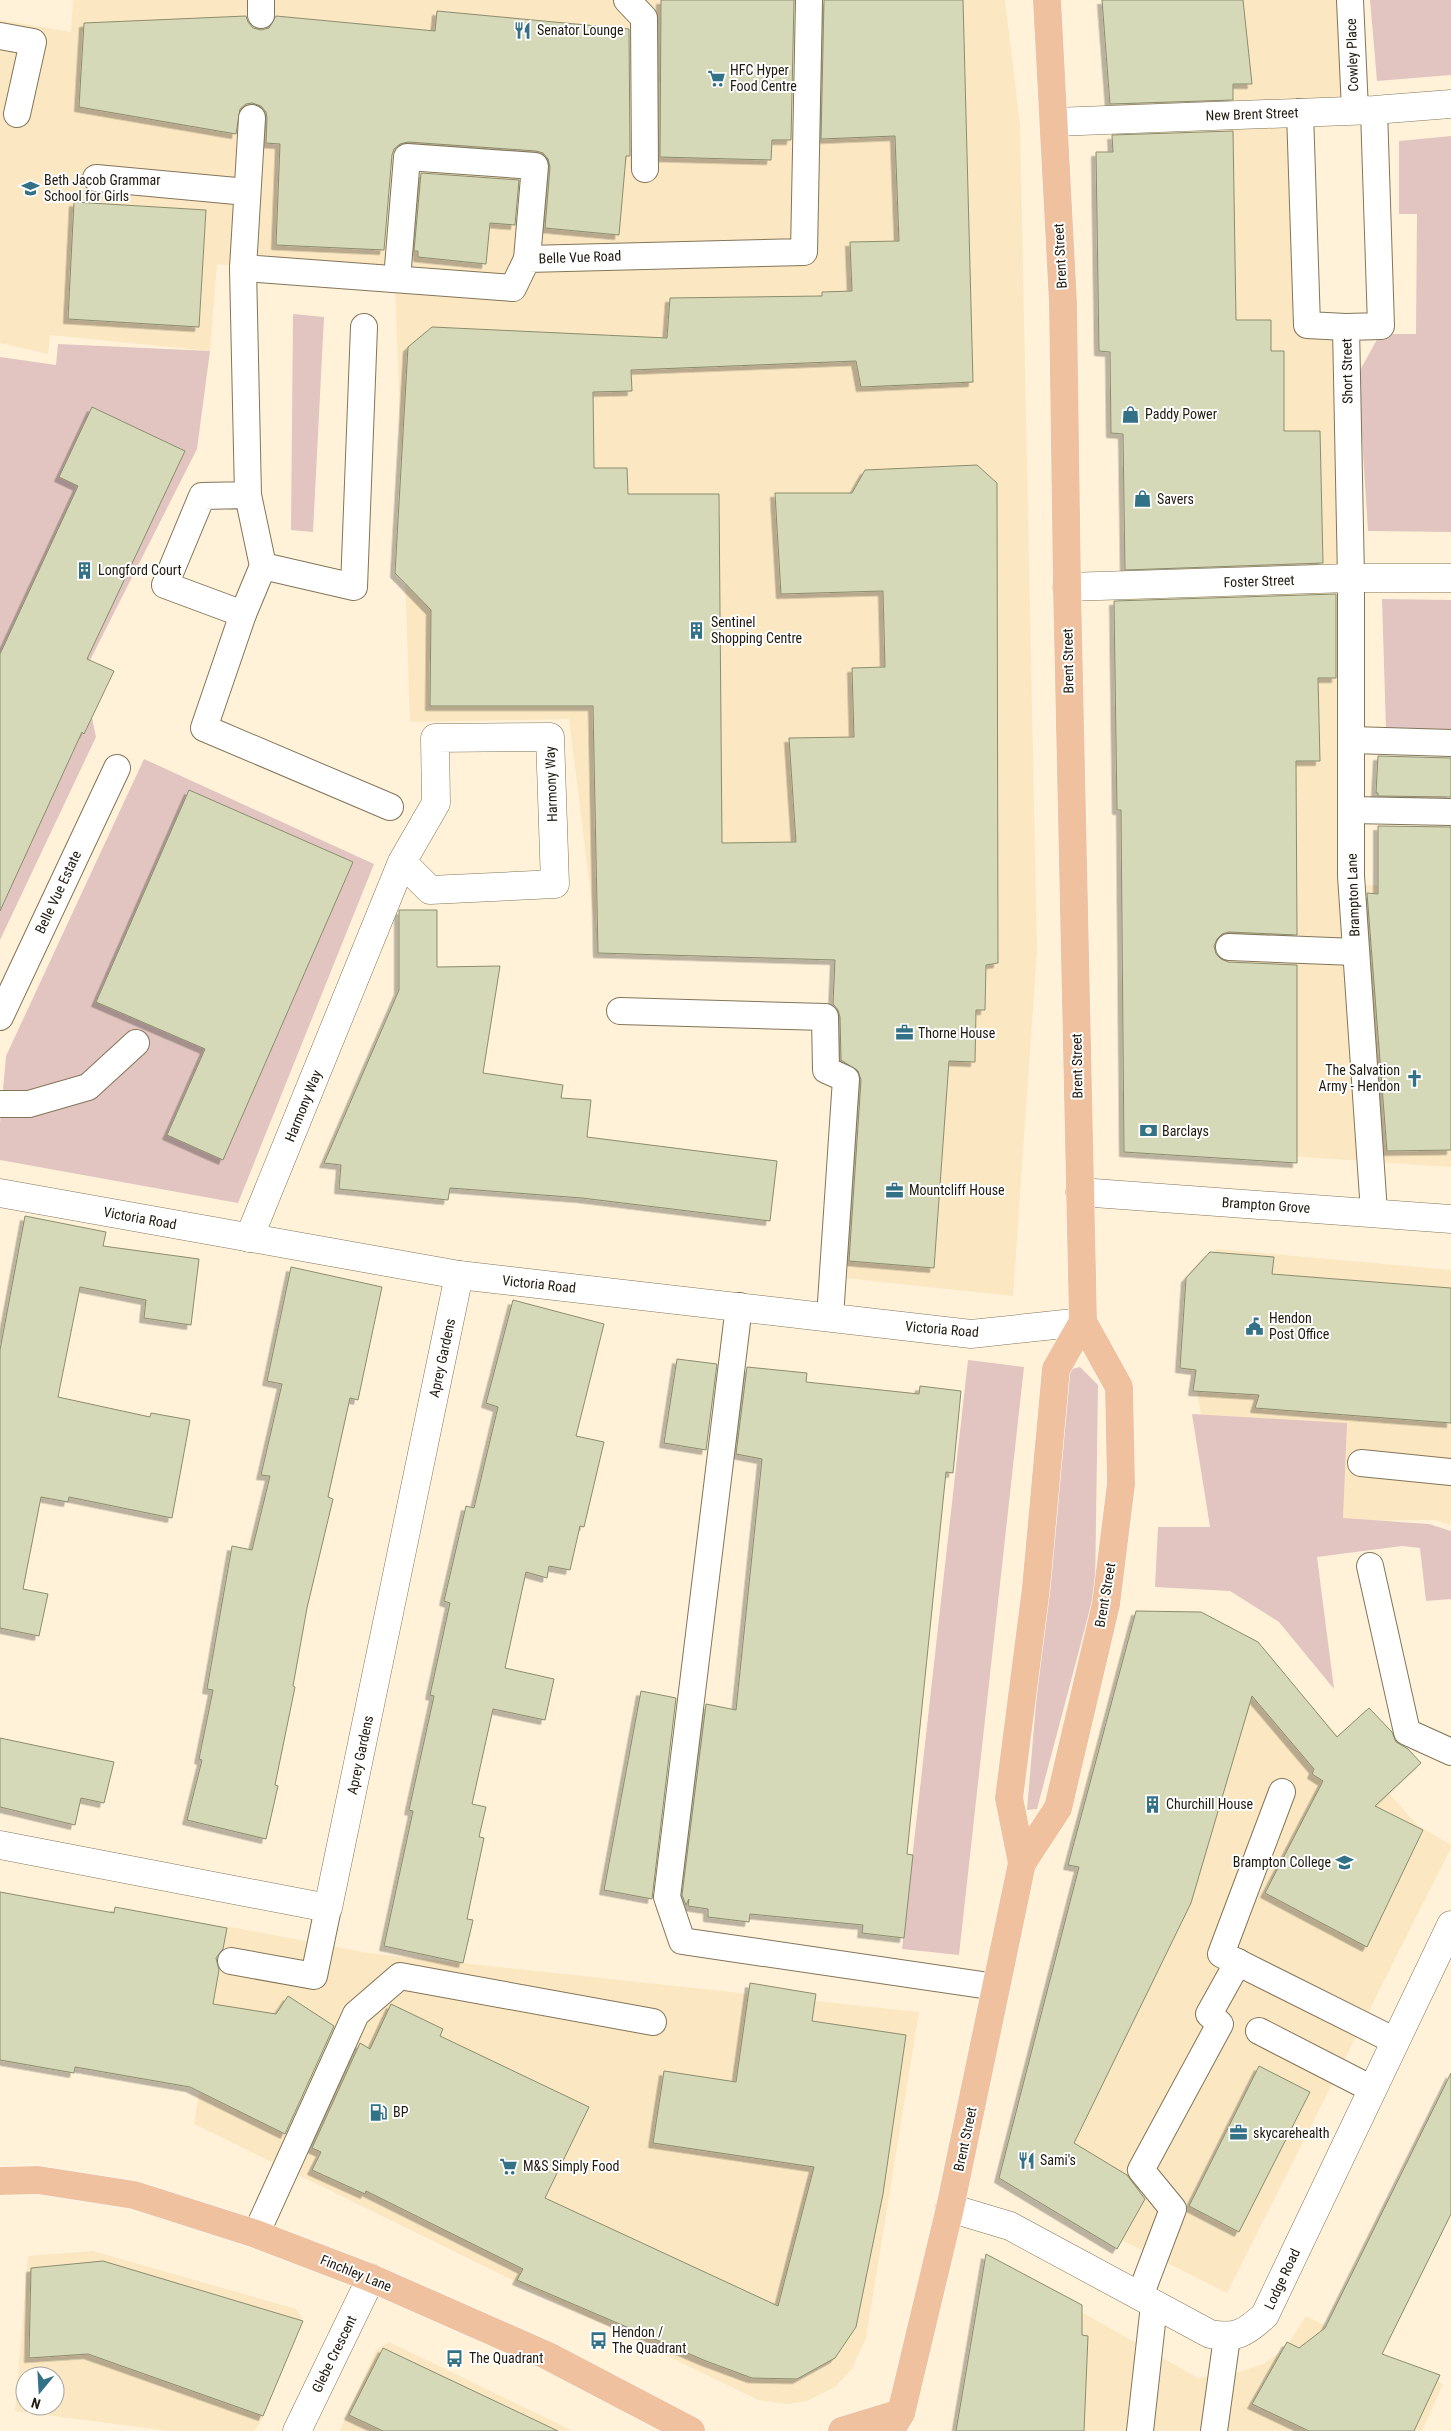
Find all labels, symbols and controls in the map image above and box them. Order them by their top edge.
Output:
street label: Cowley Place [1343,18,1361,92]
restaurant icon: Senator Lounge [513,20,533,40]
place label: Senator Lounge [537,22,624,38]
place label: HFC Hyper Food Centre [730,62,797,94]
supermarket icon: HFC Hyper Food Centre [706,68,726,88]
street label: New Brent Street [1205,104,1299,124]
place label: Beth Jacob Grammar School for Girls [44,172,160,204]
school or university icon: Beth Jacob Grammar School for Girls [20,178,40,198]
street label: Brent Street [1050,223,1070,289]
street label: Belle Vue Road [538,248,622,266]
street label: Short Street [1338,338,1356,404]
shop icon: Paddy Power [1121,404,1141,424]
place label: Paddy Power [1145,406,1217,422]
shop icon: Savers [1133,489,1153,509]
place label: Savers [1157,491,1194,507]
building icon: Longford Court [74,560,94,580]
place label: Longford Court [98,562,182,578]
street label: Foster Street [1223,572,1295,590]
place label: Sentinel Shopping Centre [711,614,803,646]
building icon: Sentinel Shopping Centre [687,620,707,640]
street label: Brent Street [1059,628,1077,694]
street label: Harmony Way [542,746,560,822]
street label: Belle Vue Estate [32,848,84,936]
street label: Brampton Lane [1344,853,1362,937]
office icon: Thorne House [894,1023,914,1043]
place label: Thorne House [918,1025,996,1041]
street label: Brent Street [1068,1033,1086,1099]
place label: The Salvation Army - Hendon [1319,1062,1400,1094]
street label: Harmony Way [281,1068,325,1144]
church icon: The Salvation Army - Hendon [1404,1068,1424,1088]
bank icon: Barclays [1138,1121,1158,1141]
place label: Barclays [1162,1123,1209,1139]
office icon: Mountcliff House [885,1180,905,1200]
place label: Mountcliff House [909,1182,1005,1198]
street label: Brampton Grove [1221,1194,1311,1216]
street label: Victoria Road [102,1204,178,1232]
street label: Victoria Road [501,1272,577,1296]
place label: Hendon Post Office [1269,1310,1330,1342]
public building icon: Hendon Post Office [1245,1316,1265,1336]
street label: Aprey Gardens [426,1317,458,1399]
street label: Victoria Road [904,1318,980,1340]
street label: Brent Street [1091,1561,1119,1629]
street label: Aprey Gardens [344,1714,376,1796]
building icon: Churchill House [1142,1794,1162,1814]
place label: Churchill House [1166,1796,1254,1812]
school or university icon: Brampton College [1335,1852,1355,1872]
place label: Brampton College [1233,1854,1331,1870]
fuel station icon: BP [369,2102,389,2122]
place label: BP [393,2104,409,2120]
street label: Brent Street [950,2105,980,2173]
office icon: skycarehealth [1229,2123,1249,2143]
place label: skycarehealth [1253,2125,1329,2141]
restaurant icon: Sami's [1016,2150,1036,2170]
place label: Sami's [1040,2152,1076,2168]
supermarket icon: M&S Simply Food [499,2156,519,2176]
place label: M&S Simply Food [523,2158,619,2174]
street label: Lodge Road [1261,2246,1303,2312]
street label: Finchley Lane [318,2251,394,2295]
street label: Glebe Crescent [308,2313,360,2395]
place label: Hendon / The Quadrant [612,2324,686,2356]
bus stop icon: Hendon / The Quadrant [588,2330,608,2350]
bus stop icon: The Quadrant [445,2348,465,2368]
place label: The Quadrant [469,2350,543,2366]
north arrow [15,2366,65,2416]
text: N [29,2394,43,2412]

